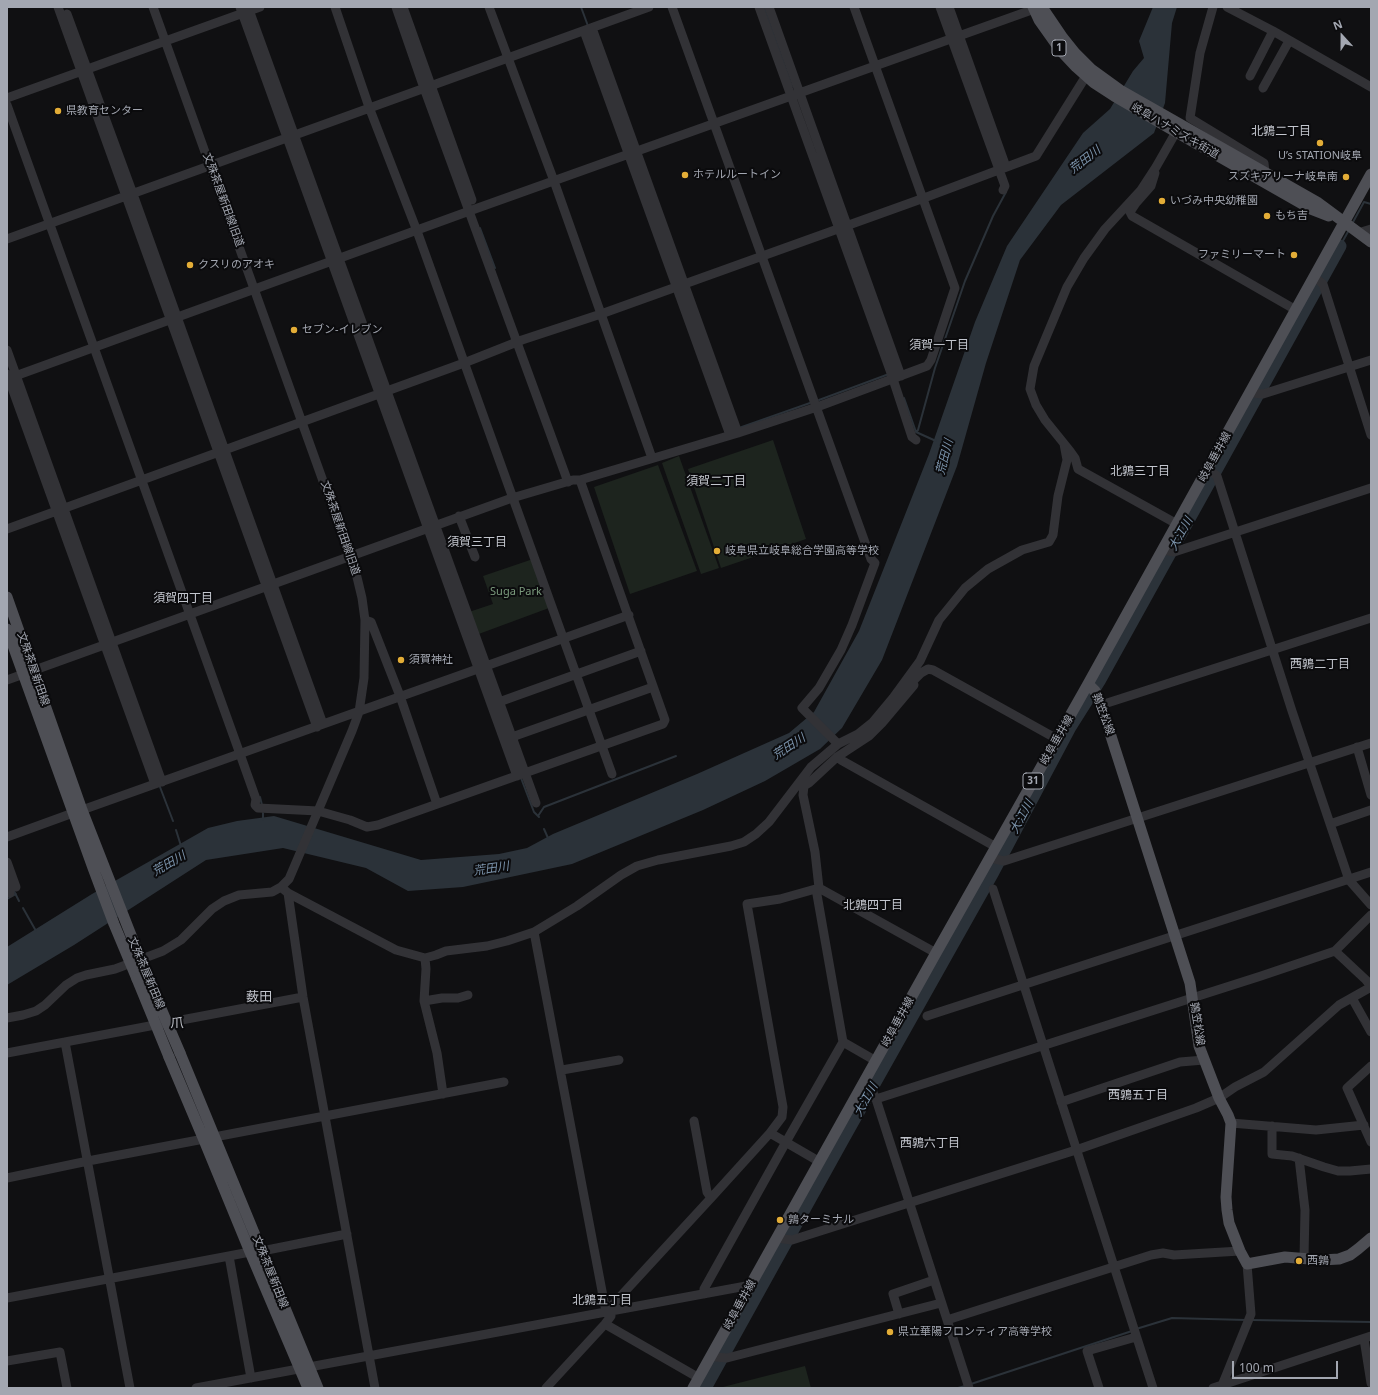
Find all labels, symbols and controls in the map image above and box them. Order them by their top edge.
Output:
north arrow [1322,16,1362,56]
text: N [1331,16,1344,33]
road number: 1 [1052,40,1066,56]
street label: 岐阜ハナミズキ街道 [1129,101,1221,161]
place label: 県教育センター [66,104,143,118]
marker: 県教育センター [53,106,63,116]
district label: 北鶉二丁目 [1251,125,1311,139]
marker: U’s STATION岐阜 [1315,138,1325,148]
water label: 荒田川 [1066,143,1104,177]
place label: U’s STATION岐阜 [1278,149,1362,163]
street label: 文殊茶屋新田線旧道 [200,151,246,249]
place label: ホテルルートイン [693,168,781,182]
marker: ホテルルートイン [680,170,690,180]
place label: スズキアリーナ岐阜南 [1228,170,1338,184]
marker: スズキアリーナ岐阜南 [1341,172,1351,182]
place label: いづみ中央幼稚園 [1170,194,1258,208]
marker: いづみ中央幼稚園 [1157,196,1167,206]
place label: もち吉 [1275,209,1308,223]
marker: もち吉 [1262,211,1272,221]
place label: ファミリーマート [1198,248,1286,262]
marker: ファミリーマート [1289,250,1299,260]
place label: クスリのアオキ [198,258,275,272]
marker: クスリのアオキ [185,260,195,270]
place label: セブン-イレブン [302,323,383,337]
marker: セブン-イレブン [289,325,299,335]
district label: 須賀一丁目 [909,339,969,353]
street label: 岐阜垂井線 [1196,430,1234,484]
water label: 荒田川 [933,438,957,476]
district label: 北鶉三丁目 [1110,465,1170,479]
district label: 須賀二丁目 [686,475,746,489]
street label: 文殊茶屋新田線旧道 [318,479,362,577]
water label: 大江川 [1166,515,1196,553]
district label: 須賀三丁目 [447,536,507,550]
place label: 岐阜県立岐阜総合学園高等学校 [725,544,879,558]
marker: 岐阜県立岐阜総合学園高等学校 [712,546,722,556]
park label: Suga Park [490,585,542,599]
district label: 須賀四丁目 [153,592,213,606]
street label: 文殊茶屋新田線 [14,630,52,708]
place label: 須賀神社 [409,653,453,667]
marker: 須賀神社 [396,655,406,665]
district label: 西鶉二丁目 [1290,658,1350,672]
street label: 鶉笠松線 [1089,691,1117,737]
street label: 岐阜垂井線 [1038,713,1076,767]
water label: 荒田川 [770,731,808,763]
road number: 31 [1023,773,1043,789]
water label: 大江川 [1007,798,1037,836]
water label: 荒田川 [150,849,188,879]
water label: 荒田川 [472,859,510,879]
district label: 北鶉四丁目 [843,899,903,913]
street label: 文殊茶屋新田線 [125,935,167,1011]
district label: 薮田 [246,989,272,1005]
street label: 岐阜垂井線 [879,995,917,1049]
street label: 鶉笠松線 [1187,1001,1207,1047]
district label: 爪 [171,1015,183,1031]
water label: 大江川 [851,1081,881,1119]
district label: 西鶉五丁目 [1108,1089,1168,1103]
district label: 西鶉六丁目 [900,1137,960,1151]
place label: 鶉ターミナル [788,1213,854,1227]
marker: 鶉ターミナル [775,1215,785,1225]
street label: 文殊茶屋新田線 [249,1234,291,1310]
place label: 西鶉 [1307,1254,1329,1268]
marker: 西鶉 [1294,1256,1304,1266]
street label: 岐阜垂井線 [721,1278,759,1332]
district label: 北鶉五丁目 [572,1294,632,1308]
place label: 県立華陽フロンティア高等学校 [898,1325,1052,1339]
marker: 県立華陽フロンティア高等学校 [885,1327,895,1337]
scale bar [1234,1353,1340,1379]
text: 100 m [1239,1359,1274,1376]

